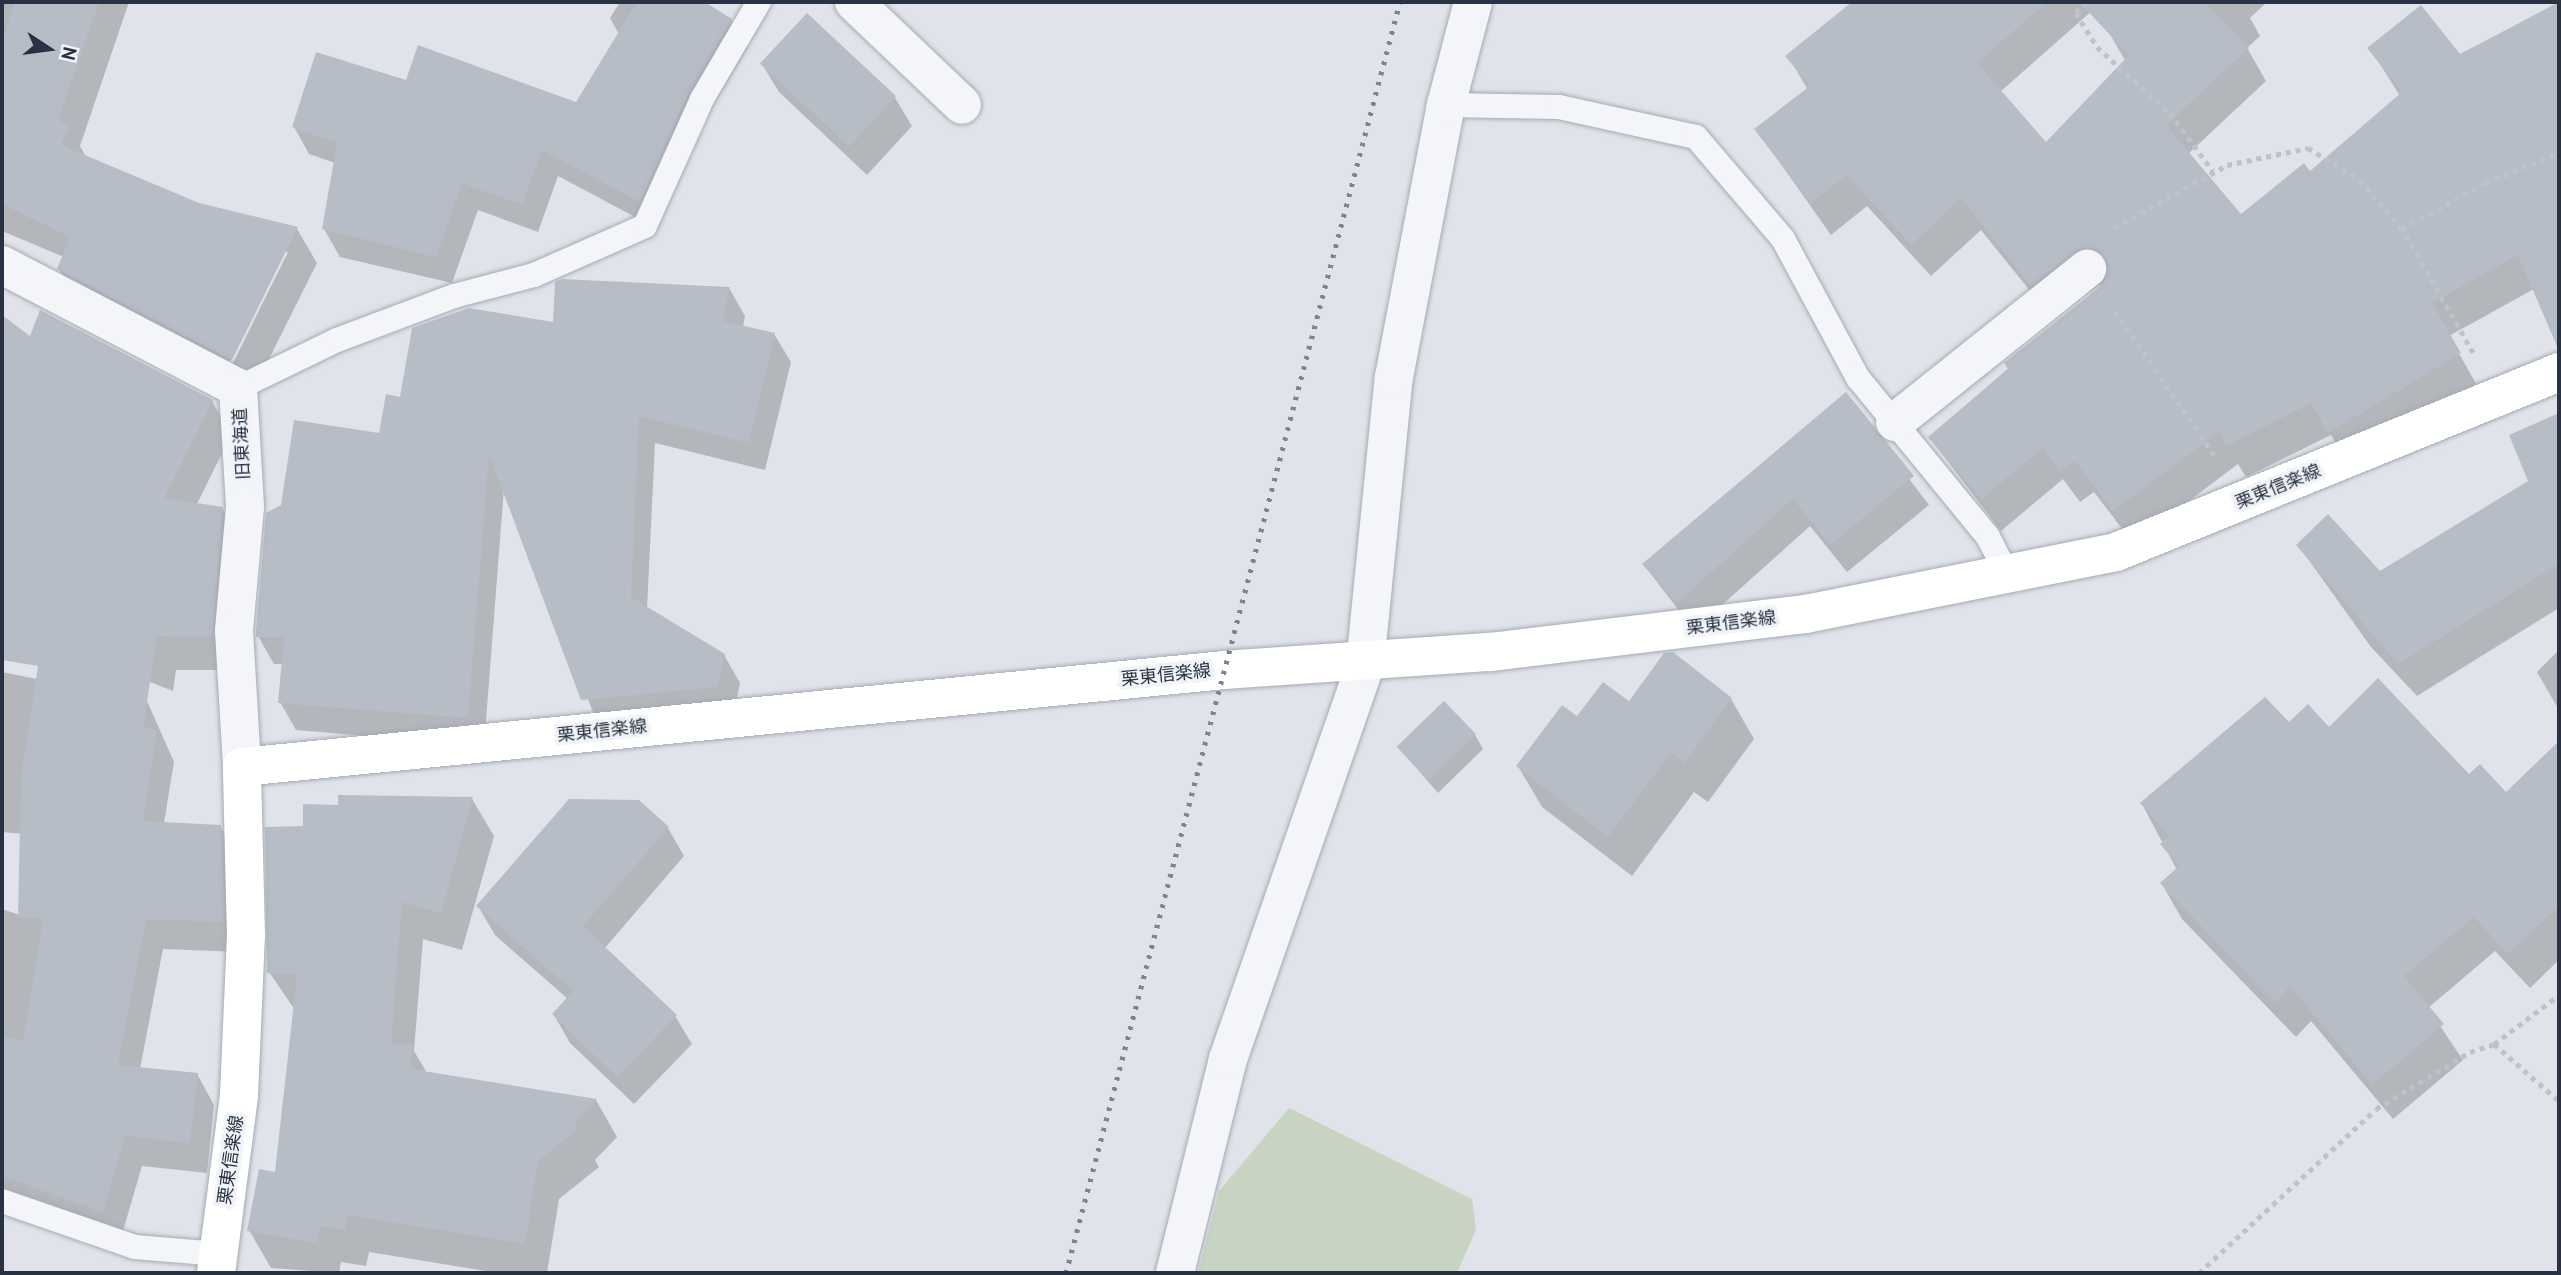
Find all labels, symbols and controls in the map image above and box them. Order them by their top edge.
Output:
north arrow [14,14,84,84]
text: N [56,45,83,62]
street label: 旧東海道 [229,407,255,481]
street label: 栗東信楽線 [2232,460,2324,514]
street label: 栗東信楽線 [1685,607,1777,639]
street label: 栗東信楽線 [1120,660,1212,690]
street label: 栗東信楽線 [556,716,648,746]
street label: 栗東信楽線 [214,1114,248,1206]

